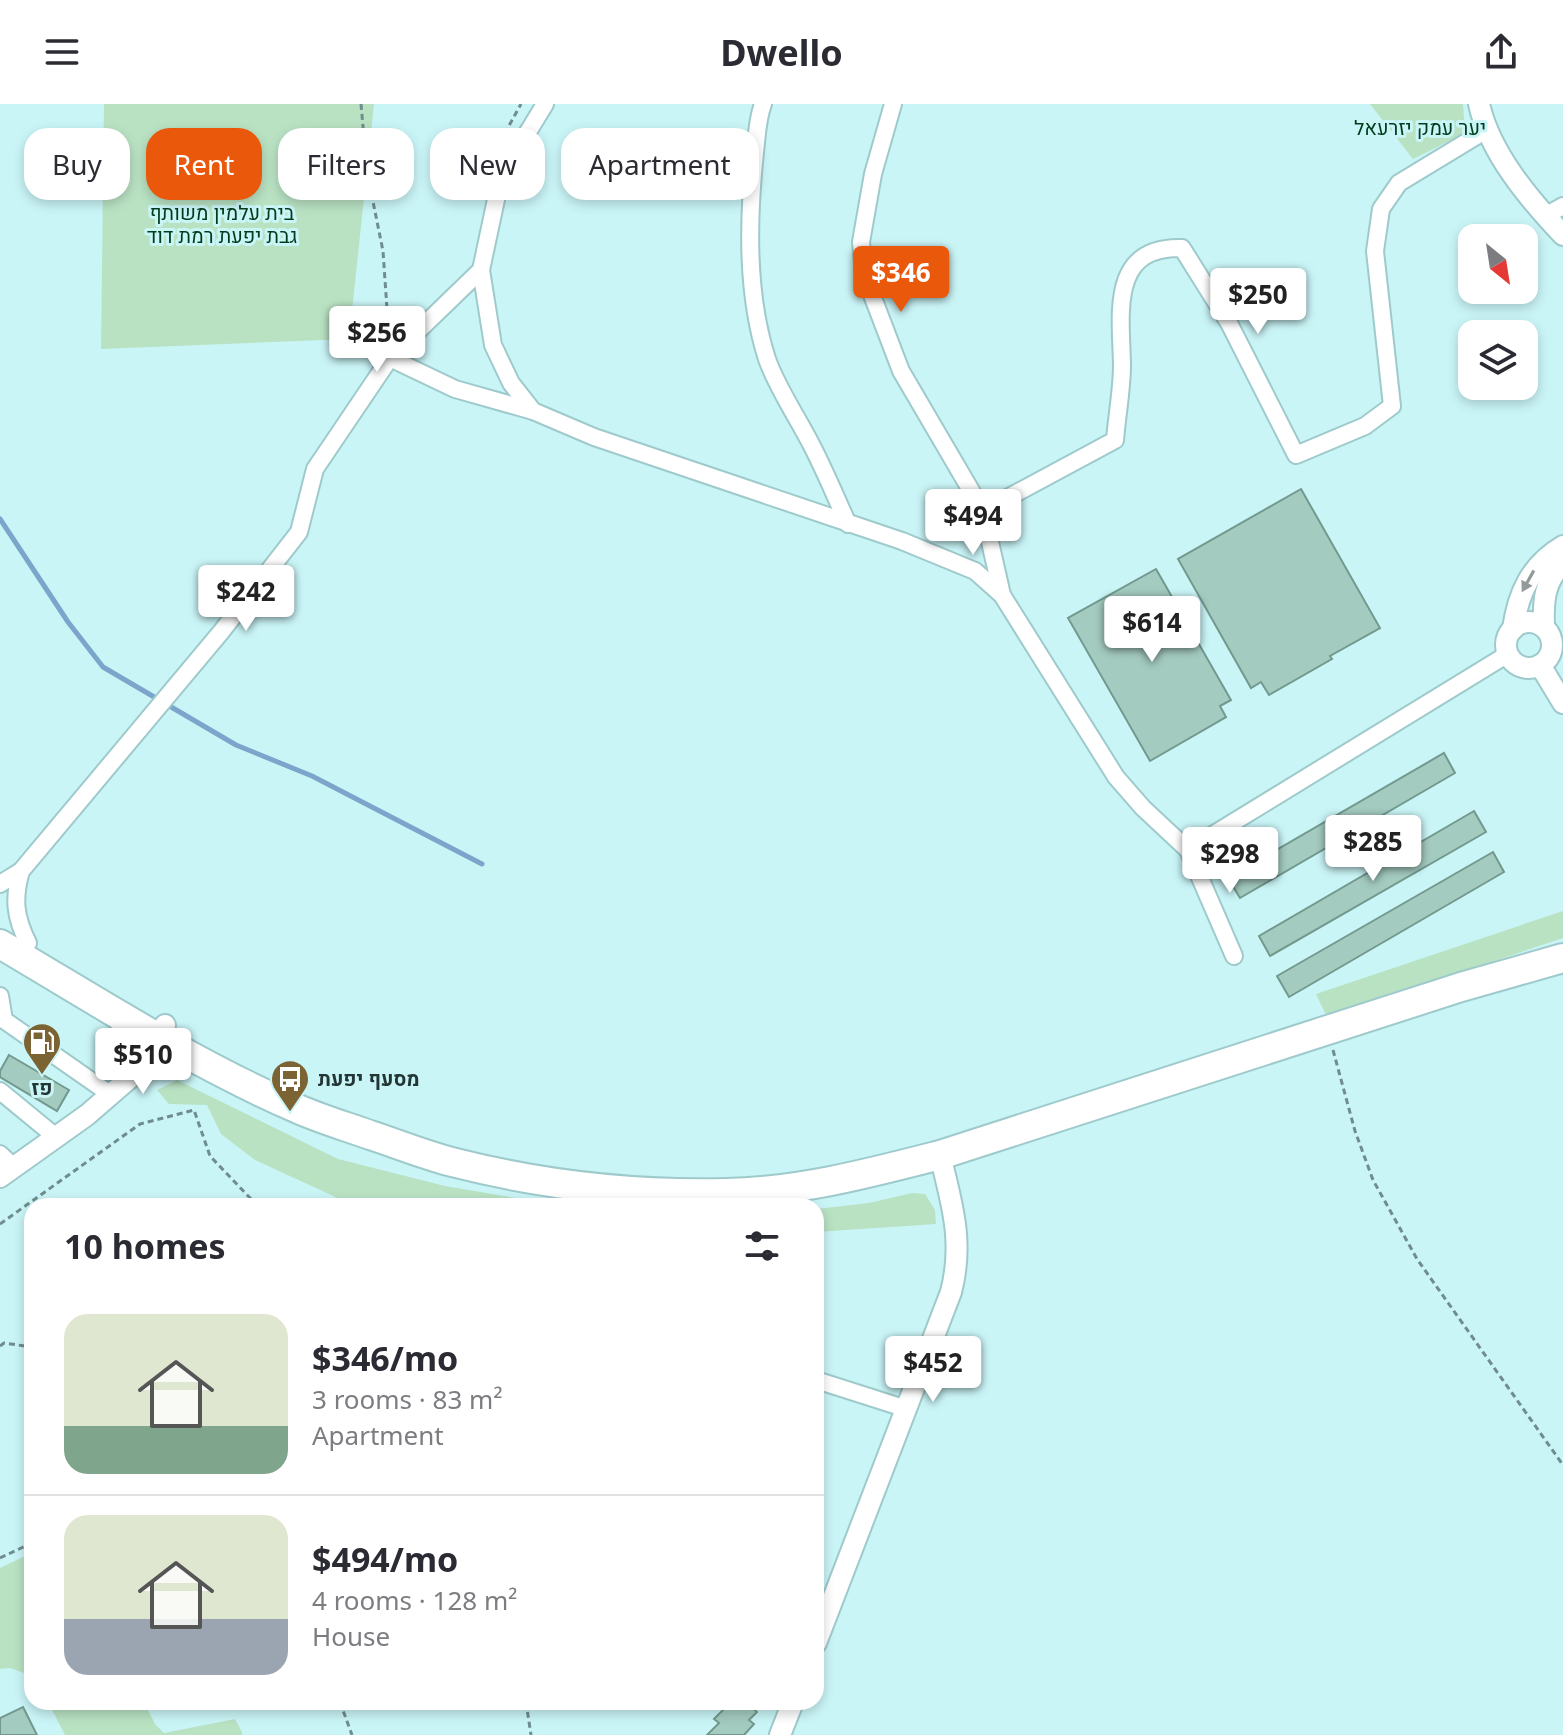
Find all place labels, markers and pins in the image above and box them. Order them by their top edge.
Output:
pin: $346 [854,246,948,314]
pin: $250 [1211,268,1305,336]
pin: $256 [330,306,424,374]
pin: $494 [926,489,1020,557]
pin: $242 [199,565,293,633]
pin: $614 [1105,596,1199,664]
pin: $285 [1326,815,1420,883]
pin: $298 [1183,827,1277,895]
fuel station icon: פז [21,1021,63,1076]
pin: $510 [96,1028,190,1096]
bus stop icon: מסעף יפעת [269,1058,311,1113]
place label: מסעף יפעת [318,1065,420,1092]
place label: פז [32,1074,52,1101]
pin: $452 [886,1336,980,1404]

